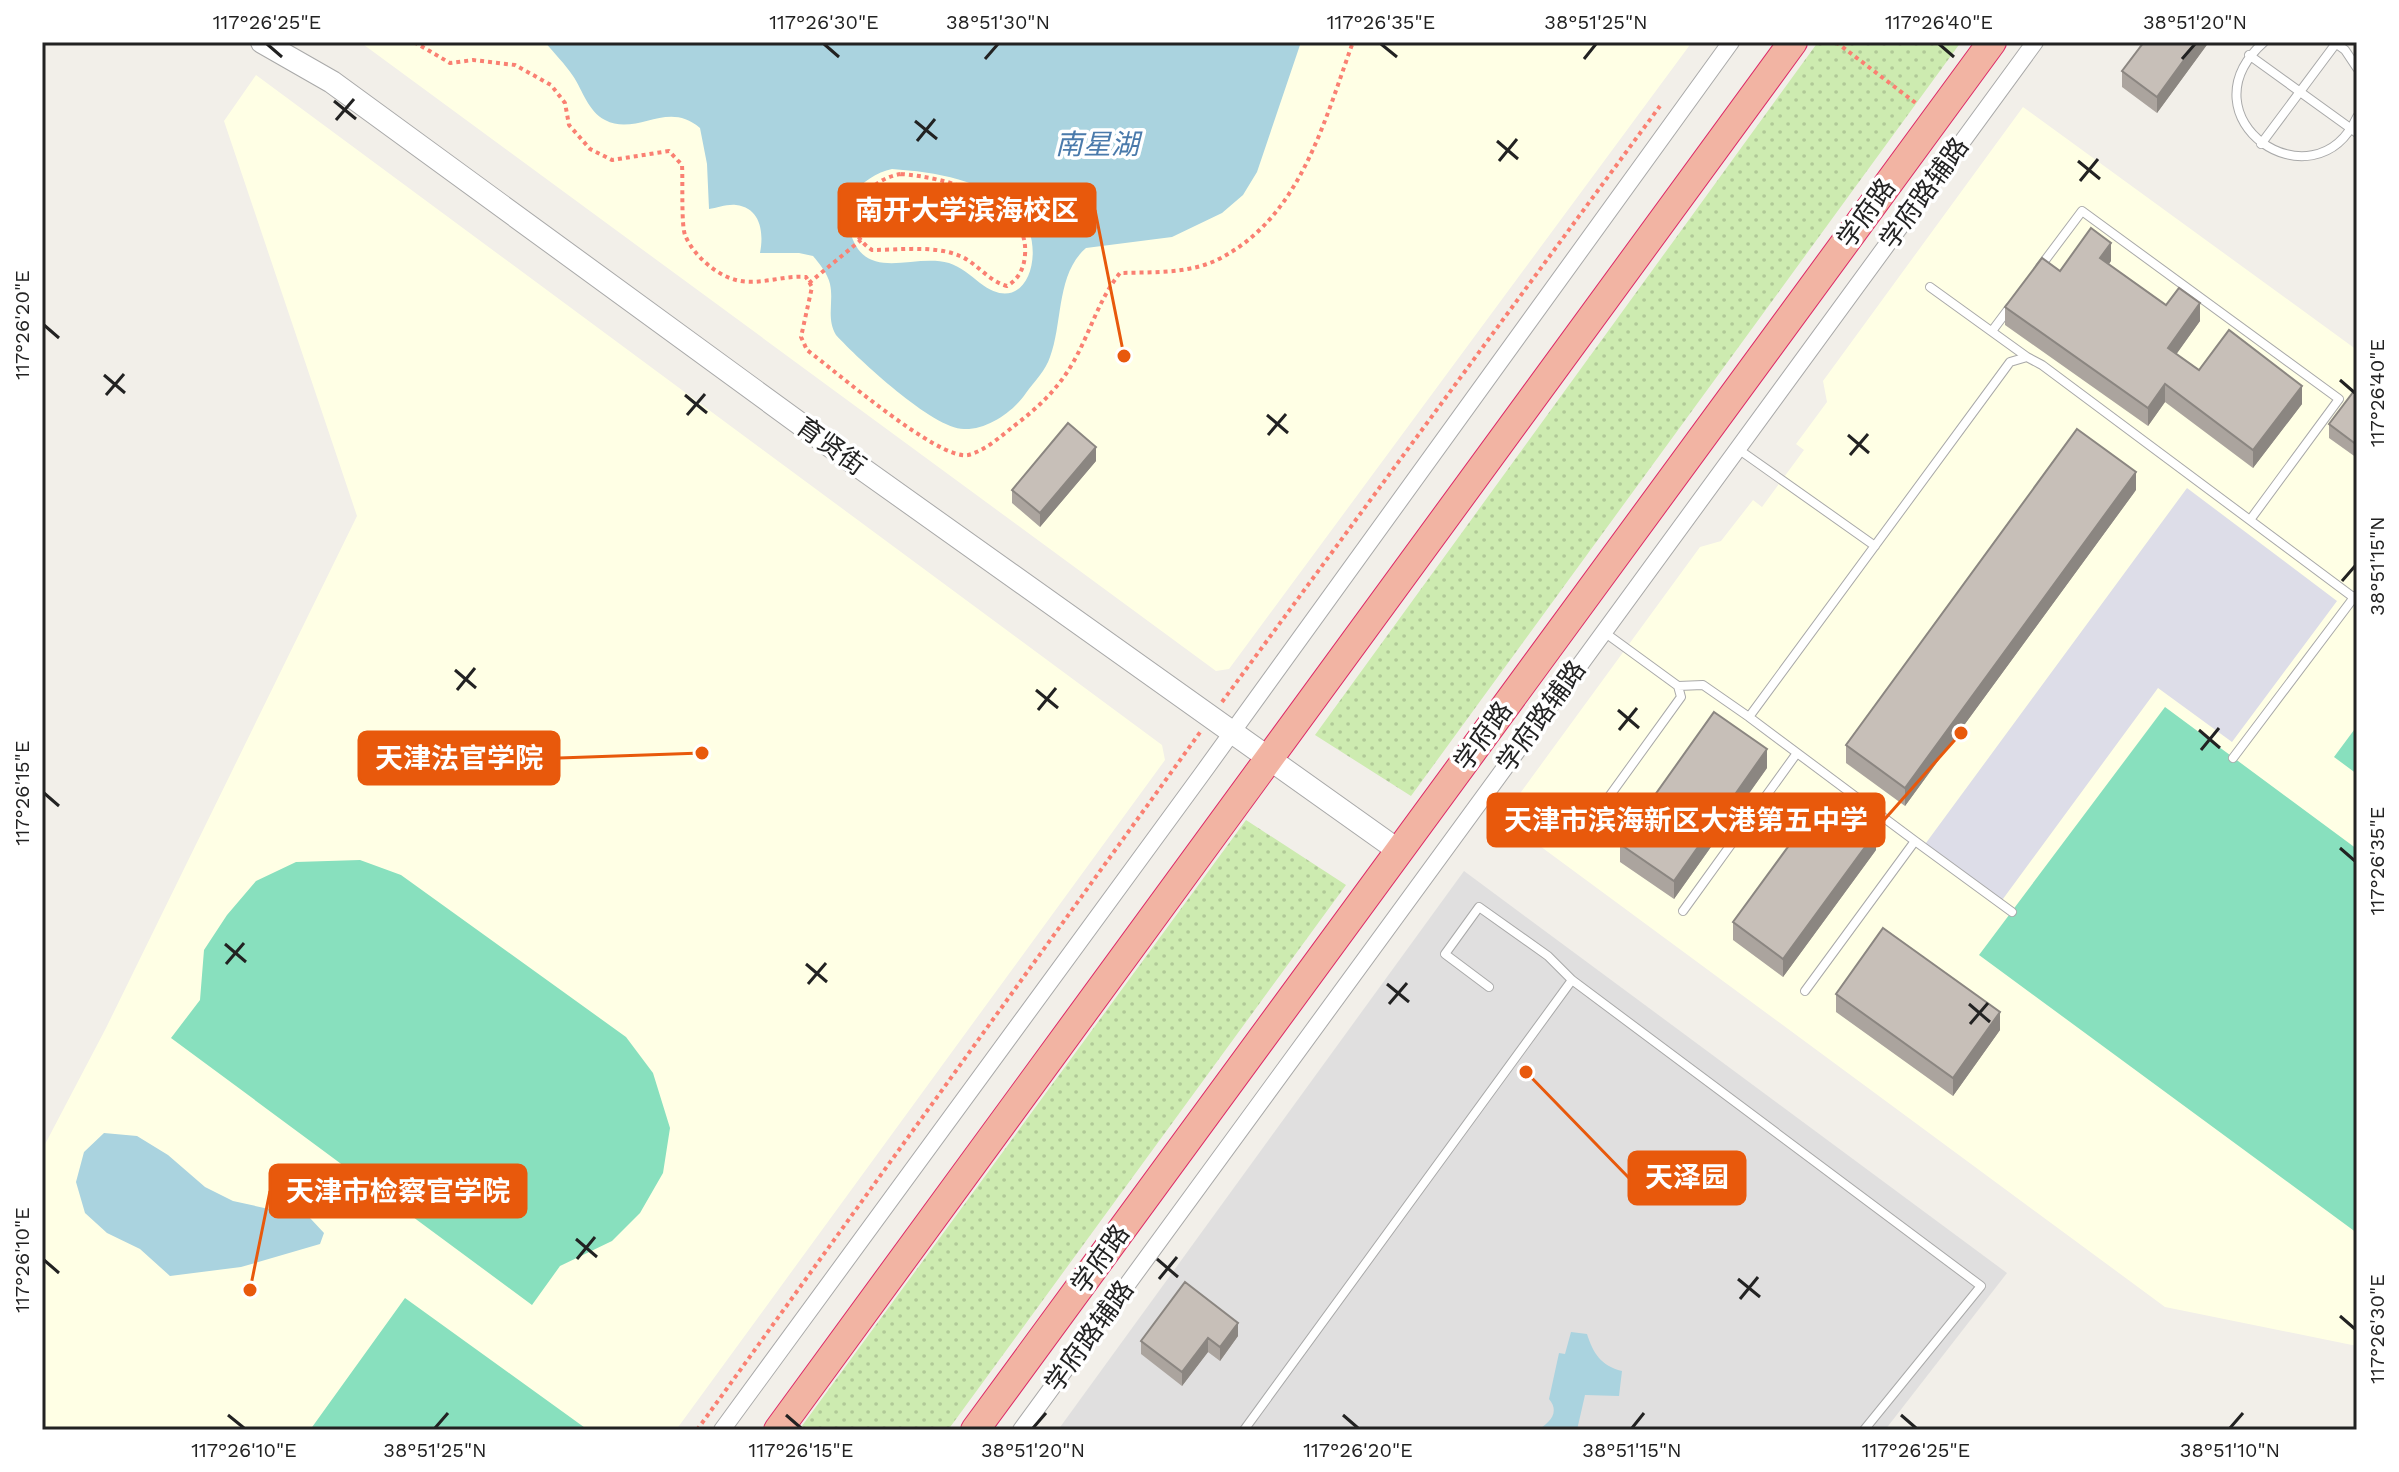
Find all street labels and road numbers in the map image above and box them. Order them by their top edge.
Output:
street label: 学府路辅路 [1874,132,1974,254]
street label: 学府路 [1831,173,1901,253]
street label: 育贤街 [791,411,871,481]
street label: 学府路辅路 [1491,655,1591,777]
street label: 学府路 [1448,696,1518,776]
street label: 学府路 [1065,1219,1135,1299]
street label: 学府路辅路 [1039,1275,1139,1397]

